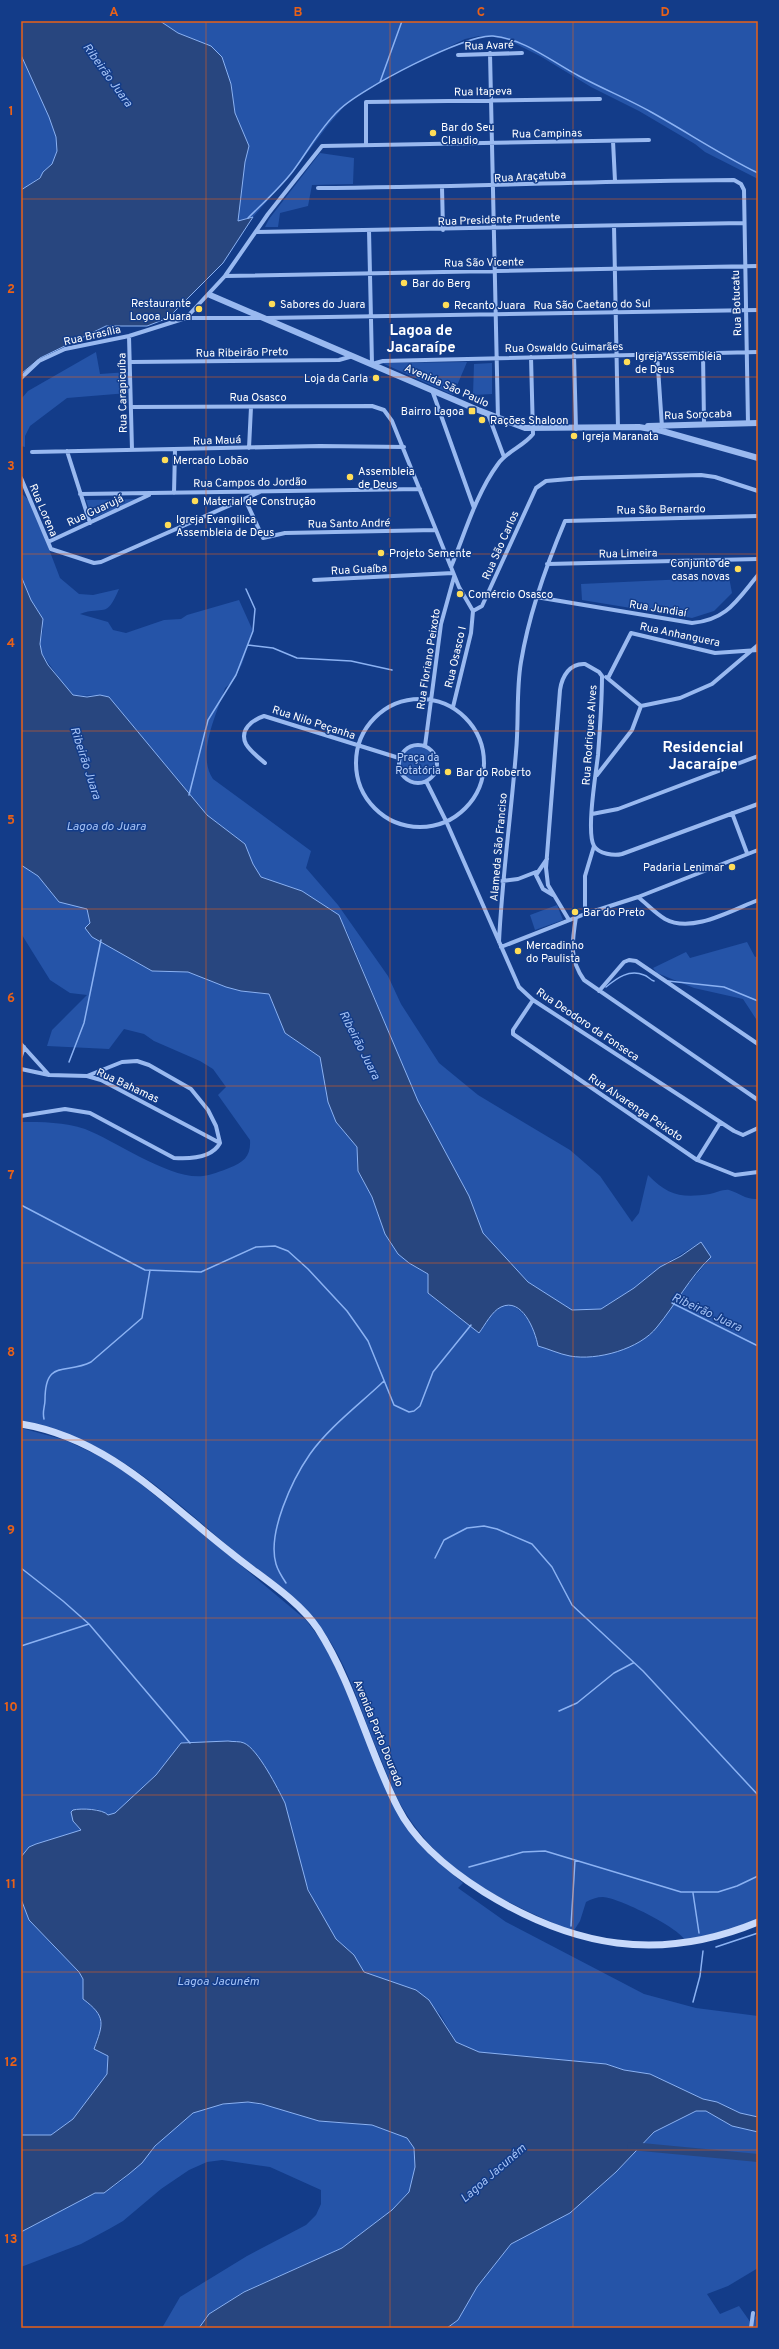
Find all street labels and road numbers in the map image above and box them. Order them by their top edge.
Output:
street label: Rua Avaré [464,38,514,54]
street label: Rua Itapeva [454,84,512,100]
street label: Rua Campinas [512,126,582,142]
street label: Rua Araçatuba [494,168,567,186]
street label: Rua Presidente Prudente [437,211,561,229]
street label: Rua São Vicente [444,255,524,271]
street label: Rua Botucatu [729,270,745,336]
street label: Rua São Caetano do Sul [533,297,651,313]
street label: Rua Brasília [62,323,122,349]
street label: Rua Oswaldo Guimarães [505,340,623,356]
street label: Rua Ribeirão Preto [196,345,288,361]
street label: Rua Carapicuíba [115,352,131,433]
street label: Avenida São Paulo [402,361,491,411]
street label: Rua Osasco [229,391,287,405]
street label: Rua Sorocaba [664,407,732,423]
street label: Rua Mauá [193,433,242,449]
street label: Rua Campos do Jordão [193,475,307,491]
street label: Rua Lorena [26,482,61,539]
street label: Rua Guarujá [65,492,126,530]
street label: Rua São Bernardo [616,502,706,518]
street label: Rua São Carlos [479,509,522,582]
street label: Rua Santo André [308,516,391,532]
street label: Rua Limeira [599,546,658,562]
street label: Rua Guaíba [331,562,388,578]
street label: Rua Jundiaí [628,598,689,621]
street label: Rua Floriano Peixoto [414,608,444,711]
street label: Rua Anhanguera [638,620,721,650]
street label: Rua Osasco I [442,625,470,689]
street label: Rua Rodrigues Alves [580,684,600,786]
street label: Rua Nilo Peçanha [270,703,357,743]
street label: Alameda São Franciso [487,792,511,902]
street label: Rua Deodoro da Fonseca [533,985,642,1065]
street label: Rua Bahamas [94,1065,161,1106]
street label: Rua Alvarenga Peixoto [585,1071,686,1145]
street label: Avenida Porto Dourado [350,1678,406,1789]

